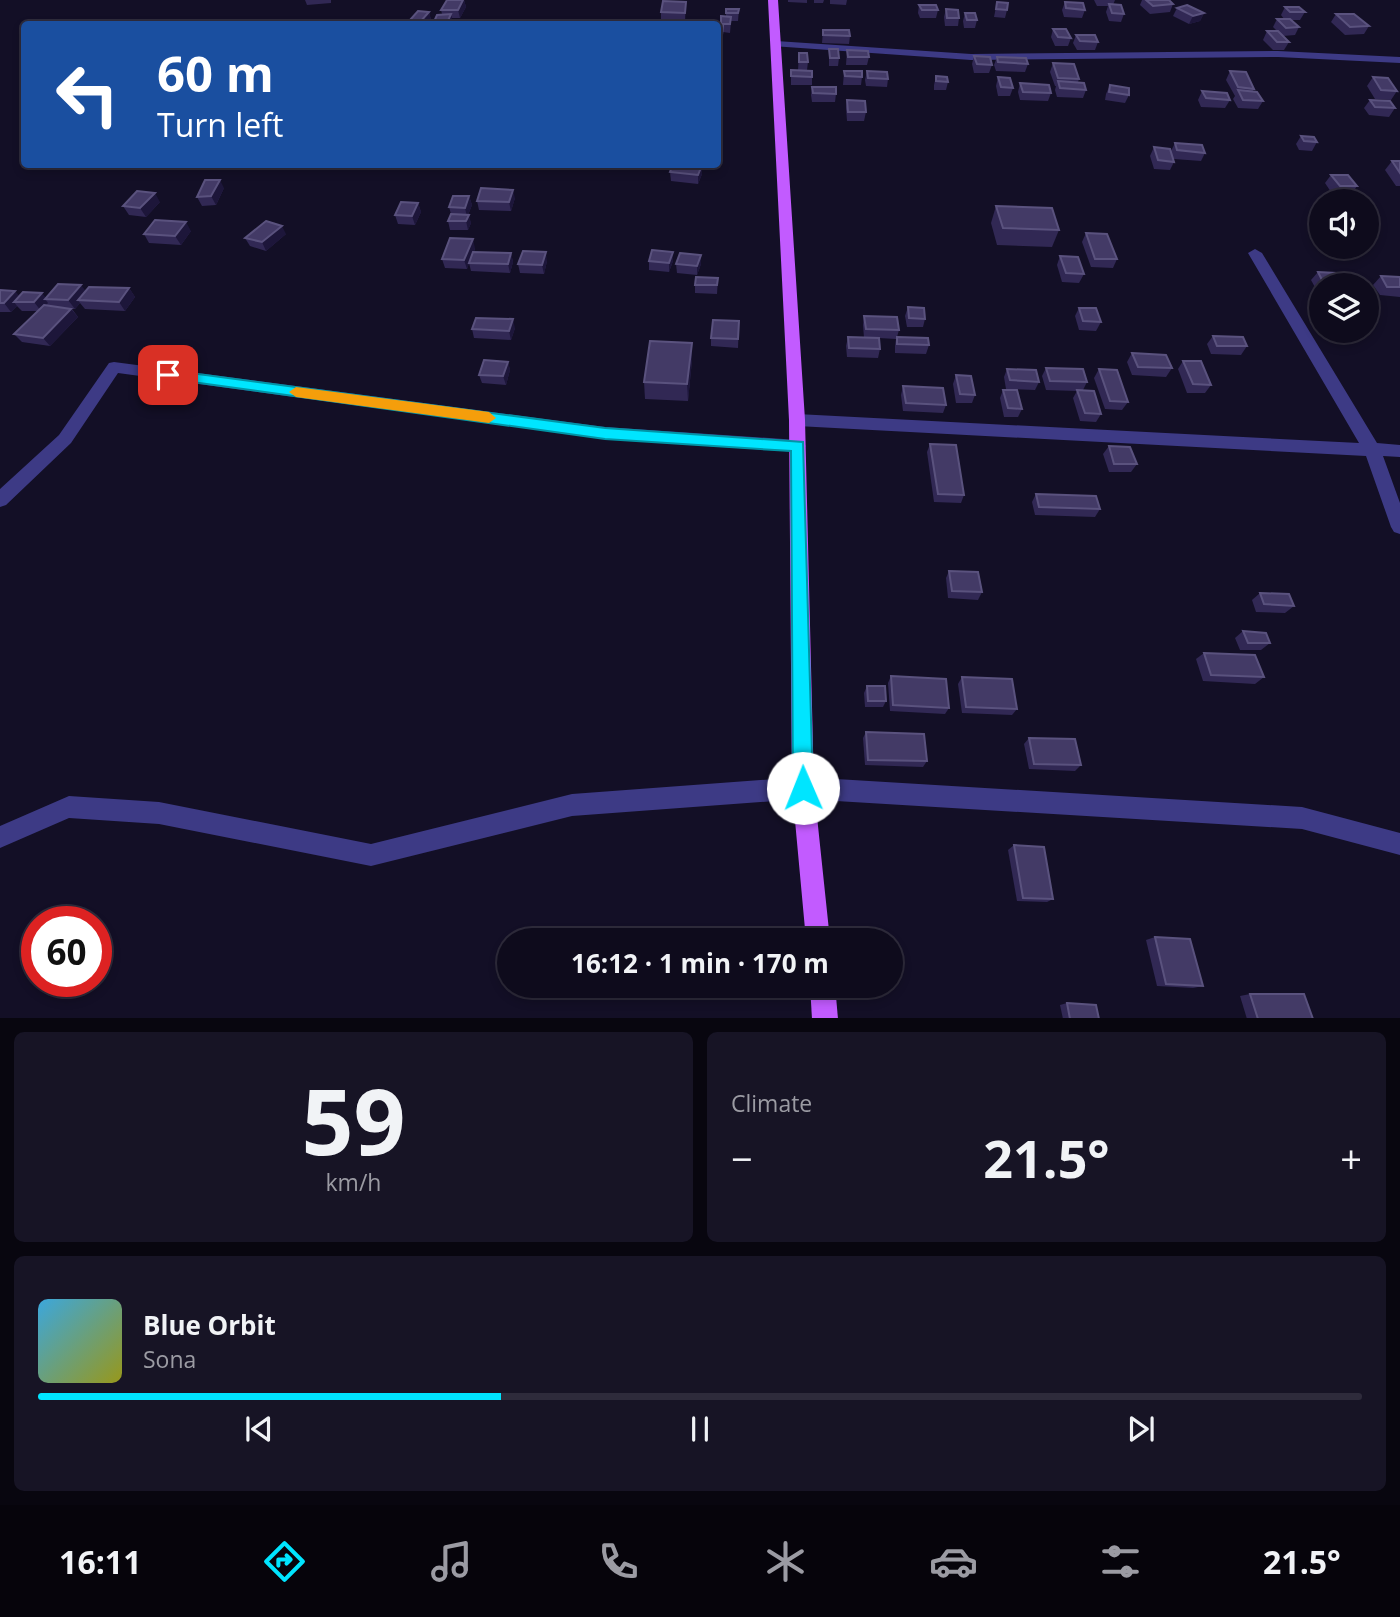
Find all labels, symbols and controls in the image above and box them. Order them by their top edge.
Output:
text: 60 m [157,40,274,106]
icon: left [42,49,133,140]
text: Turn left [157,103,283,146]
map controls [1309,189,1379,343]
button: sound [1309,189,1379,259]
button: layers [1309,273,1379,343]
pin [138,345,198,405]
icon: arrive [149,356,187,394]
position arrow [766,751,840,825]
speed limit sign: 60 [21,906,112,997]
text: 16:12 · 1 min · 170 m [571,945,829,981]
text: 59 [301,1058,406,1182]
text: Climate [731,1087,812,1119]
text: 21.5° [983,1122,1110,1193]
text: − [731,1132,753,1184]
text: + [1340,1132,1362,1184]
text: km/h [326,1166,381,1198]
text: Blue Orbit [143,1307,276,1343]
text: Sona [143,1343,196,1375]
icon: previous [240,1410,278,1448]
icon: pause [681,1410,719,1448]
icon: next [1122,1410,1160,1448]
icon: directions [260,1537,309,1586]
icon: music [427,1537,476,1586]
icon: phone [594,1537,643,1586]
icon: climate [761,1537,810,1586]
icon: car [929,1537,978,1586]
icon: filters [1096,1537,1145,1586]
text: 16:11 [59,1540,141,1583]
text: 21.5° [1263,1540,1341,1583]

